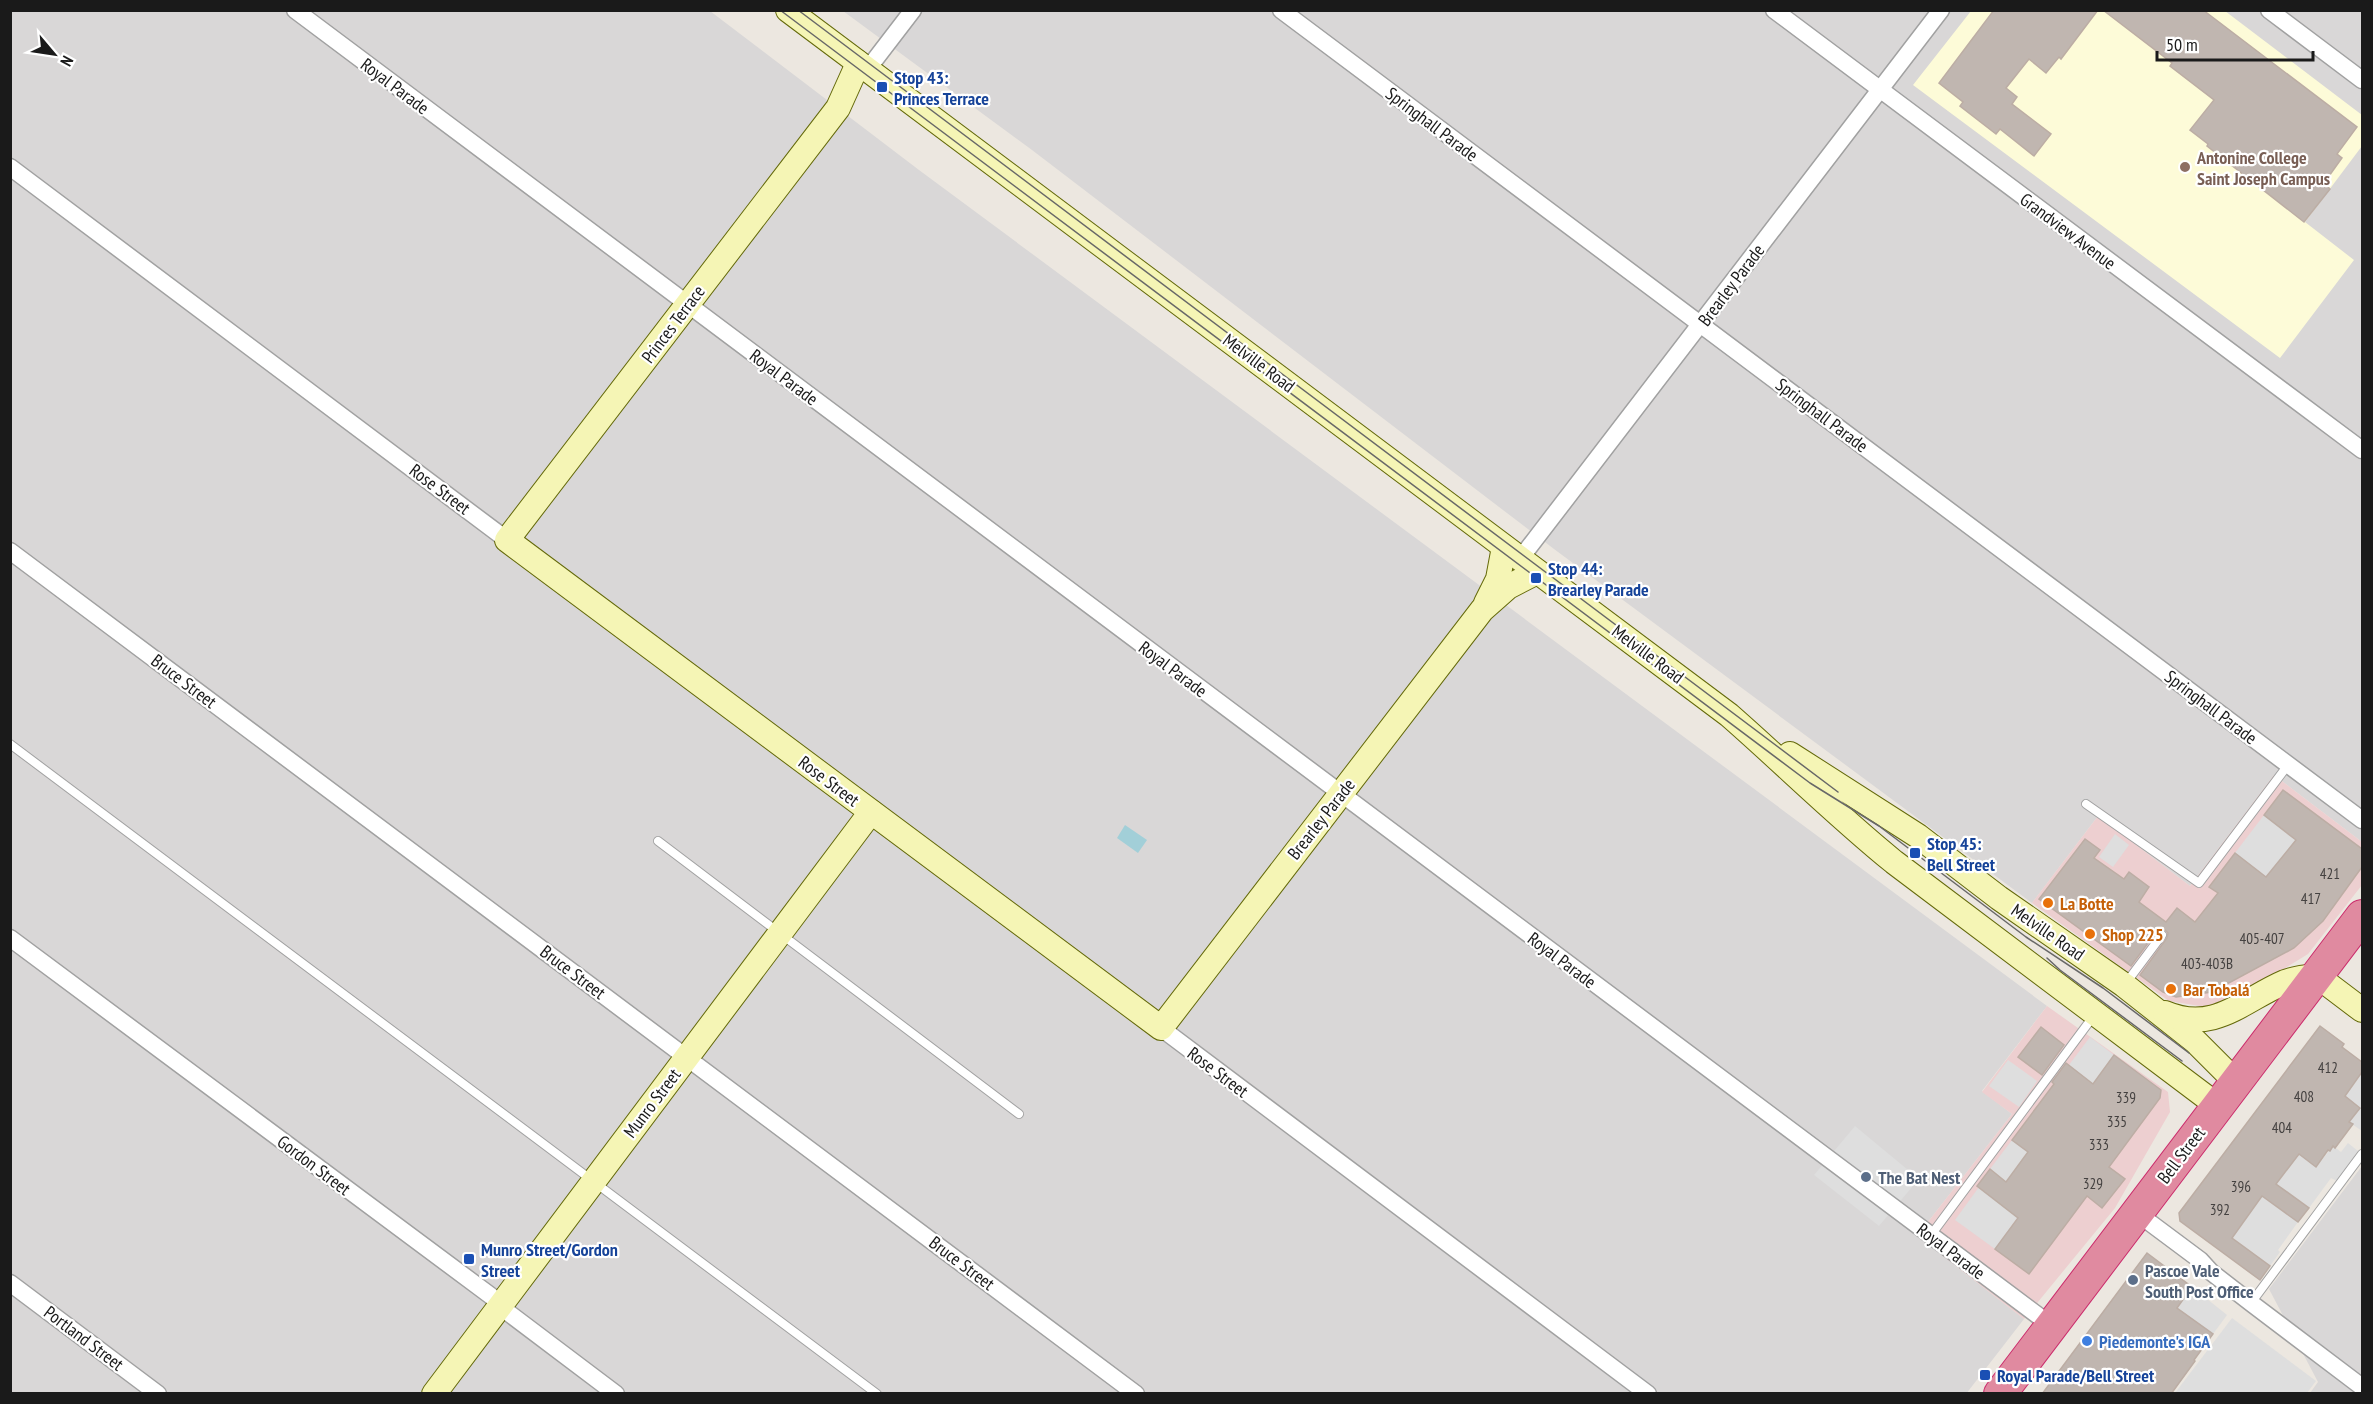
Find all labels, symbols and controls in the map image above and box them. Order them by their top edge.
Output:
north arrow [24,24,84,84]
scale bar [2157,24,2313,62]
text: 50 m [2166,33,2198,56]
text: N [56,53,78,70]
street label: Royal Parade [356,53,434,119]
place label: Stop 43: Princes Terrace [894,66,989,110]
marker: Stop 43: Princes Terrace [875,80,889,94]
street label: Springhall Parade [1381,82,1483,166]
place label: Antonine College Saint Joseph Campus [2196,146,2330,190]
marker: Antonine College Saint Joseph Campus [2178,160,2192,174]
street label: Grandview Avenue [2016,188,2120,274]
street label: Brearley Parade [1693,240,1769,330]
street label: Princes Terrace [636,281,710,367]
street label: Melville Road [1218,328,1300,398]
street label: Royal Parade [745,344,823,410]
street label: Springhall Parade [1771,373,1873,457]
street label: Rose Street [405,459,475,519]
place label: Stop 44: Brearley Parade [1548,557,1649,601]
marker: Stop 44: Brearley Parade [1529,571,1543,585]
street label: Melville Road [1607,619,1689,689]
street label: Royal Parade [1134,636,1212,702]
street label: Bruce Street [147,649,221,713]
street label: Springhall Parade [2160,665,2262,749]
street label: Rose Street [794,751,864,811]
street label: Brearley Parade [1282,774,1360,864]
place label: Stop 45: Bell Street [1927,832,1996,876]
marker: Stop 45: Bell Street [1908,846,1922,860]
house number: 421 [2320,864,2340,883]
house number: 417 [2301,889,2321,908]
place label: La Botte [2060,892,2114,915]
marker: La Botte [2041,896,2055,910]
street label: Melville Road [2007,898,2089,966]
place label: Shop 225 [2102,923,2164,946]
street label: Royal Parade [1523,927,1601,993]
marker: Shop 225 [2083,927,2097,941]
house number: 405-407 [2240,929,2284,948]
street label: Bruce Street [536,940,610,1004]
house number: 403-403B [2181,954,2233,973]
place label: Bar Tobalá [2183,978,2250,1001]
marker: Bar Tobalá [2164,982,2178,996]
street label: Rose Street [1183,1042,1253,1102]
house number: 412 [2318,1058,2338,1077]
street label: Munro Street [618,1064,686,1142]
house number: 408 [2294,1087,2314,1106]
house number: 339 [2116,1088,2136,1107]
house number: 335 [2107,1112,2127,1131]
house number: 404 [2272,1118,2292,1137]
street label: Bell Street [2152,1122,2210,1188]
street label: Gordon Street [273,1130,355,1200]
house number: 333 [2089,1135,2109,1154]
place label: The Bat Nest [1878,1166,1961,1189]
marker: The Bat Nest [1859,1170,1873,1184]
house number: 329 [2083,1174,2103,1193]
house number: 396 [2231,1177,2251,1196]
house number: 392 [2210,1200,2230,1219]
street label: Royal Parade [1912,1218,1990,1284]
street label: Bruce Street [925,1231,999,1295]
place label: Munro Street/Gordon Street [481,1238,618,1282]
marker: Munro Street/Gordon Street [462,1252,476,1266]
place label: Pascoe Vale South Post Office [2145,1259,2254,1303]
marker: Pascoe Vale South Post Office [2126,1273,2140,1287]
street label: Portland Street [40,1301,128,1375]
place label: Piedemonte's IGA [2099,1330,2211,1353]
marker: Piedemonte's IGA [2080,1334,2094,1348]
place label: Royal Parade/Bell Street [1997,1364,2155,1387]
marker: Royal Parade/Bell Street [1978,1368,1992,1382]

